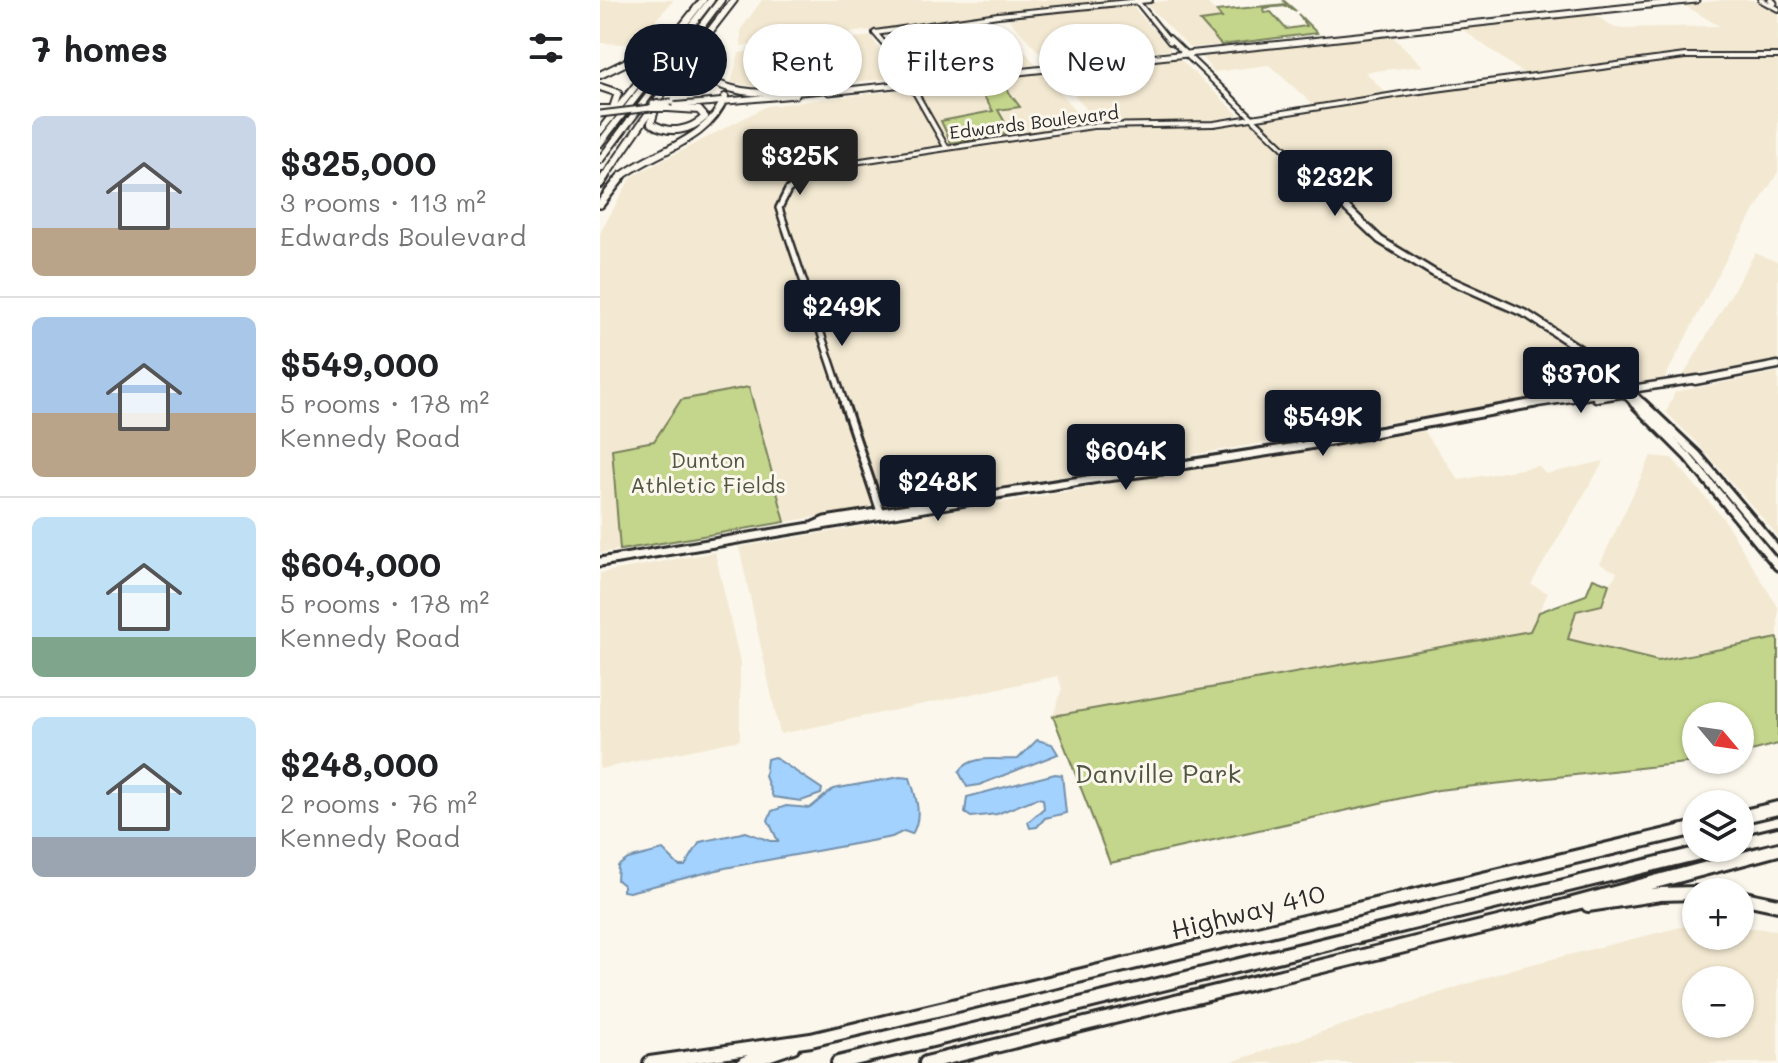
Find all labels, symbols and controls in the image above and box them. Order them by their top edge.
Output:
chip: Buy [624,24,727,96]
chip: Rent [743,24,862,96]
chip: Filters [878,24,1023,96]
chip: New [1039,24,1155,96]
text: 7 homes [32,26,168,71]
icon: filters [524,26,568,70]
street label: Edwards Boulevard [948,100,1120,144]
pin: $325K [744,129,856,197]
text: $325K [761,138,839,172]
text: $325,000 [280,140,436,185]
icon: home [96,148,192,244]
pin: $232K [1279,150,1391,218]
text: $232K [1296,159,1374,193]
text: 3 rooms · 113 m² [280,185,486,219]
text: Edwards Boulevard [280,219,526,253]
pin: $249K [786,280,898,348]
text: $249K [802,289,882,323]
text: $549,000 [280,341,439,386]
pin: $370K [1525,347,1637,415]
icon: home [96,349,192,445]
text: $370K [1541,356,1621,390]
text: 5 rooms · 178 m² [280,386,489,420]
pin: $549K [1267,390,1379,458]
text: $549K [1283,399,1363,433]
text: Kennedy Road [280,420,460,454]
pin: $604K [1070,424,1182,492]
text: $604K [1085,433,1167,467]
park label: Dunton Athletic Fields [630,445,786,499]
pin: $248K [882,455,994,523]
text: $248K [898,464,978,498]
text: $604,000 [280,541,441,586]
icon: home [96,549,192,645]
text: 5 rooms · 178 m² [280,586,489,620]
text: Kennedy Road [280,620,460,654]
north arrow [1682,702,1754,774]
map controls [1682,702,1754,1038]
text: $248,000 [280,741,439,786]
icon: home [96,749,192,845]
park label: Danville Park [1075,756,1241,790]
text: 2 rooms · 76 m² [280,786,477,820]
button: layers [1682,790,1754,862]
text: Kennedy Road [280,820,460,854]
street label: Highway 410 [1167,875,1328,947]
button: + [1682,878,1754,950]
button: − [1682,966,1754,1038]

